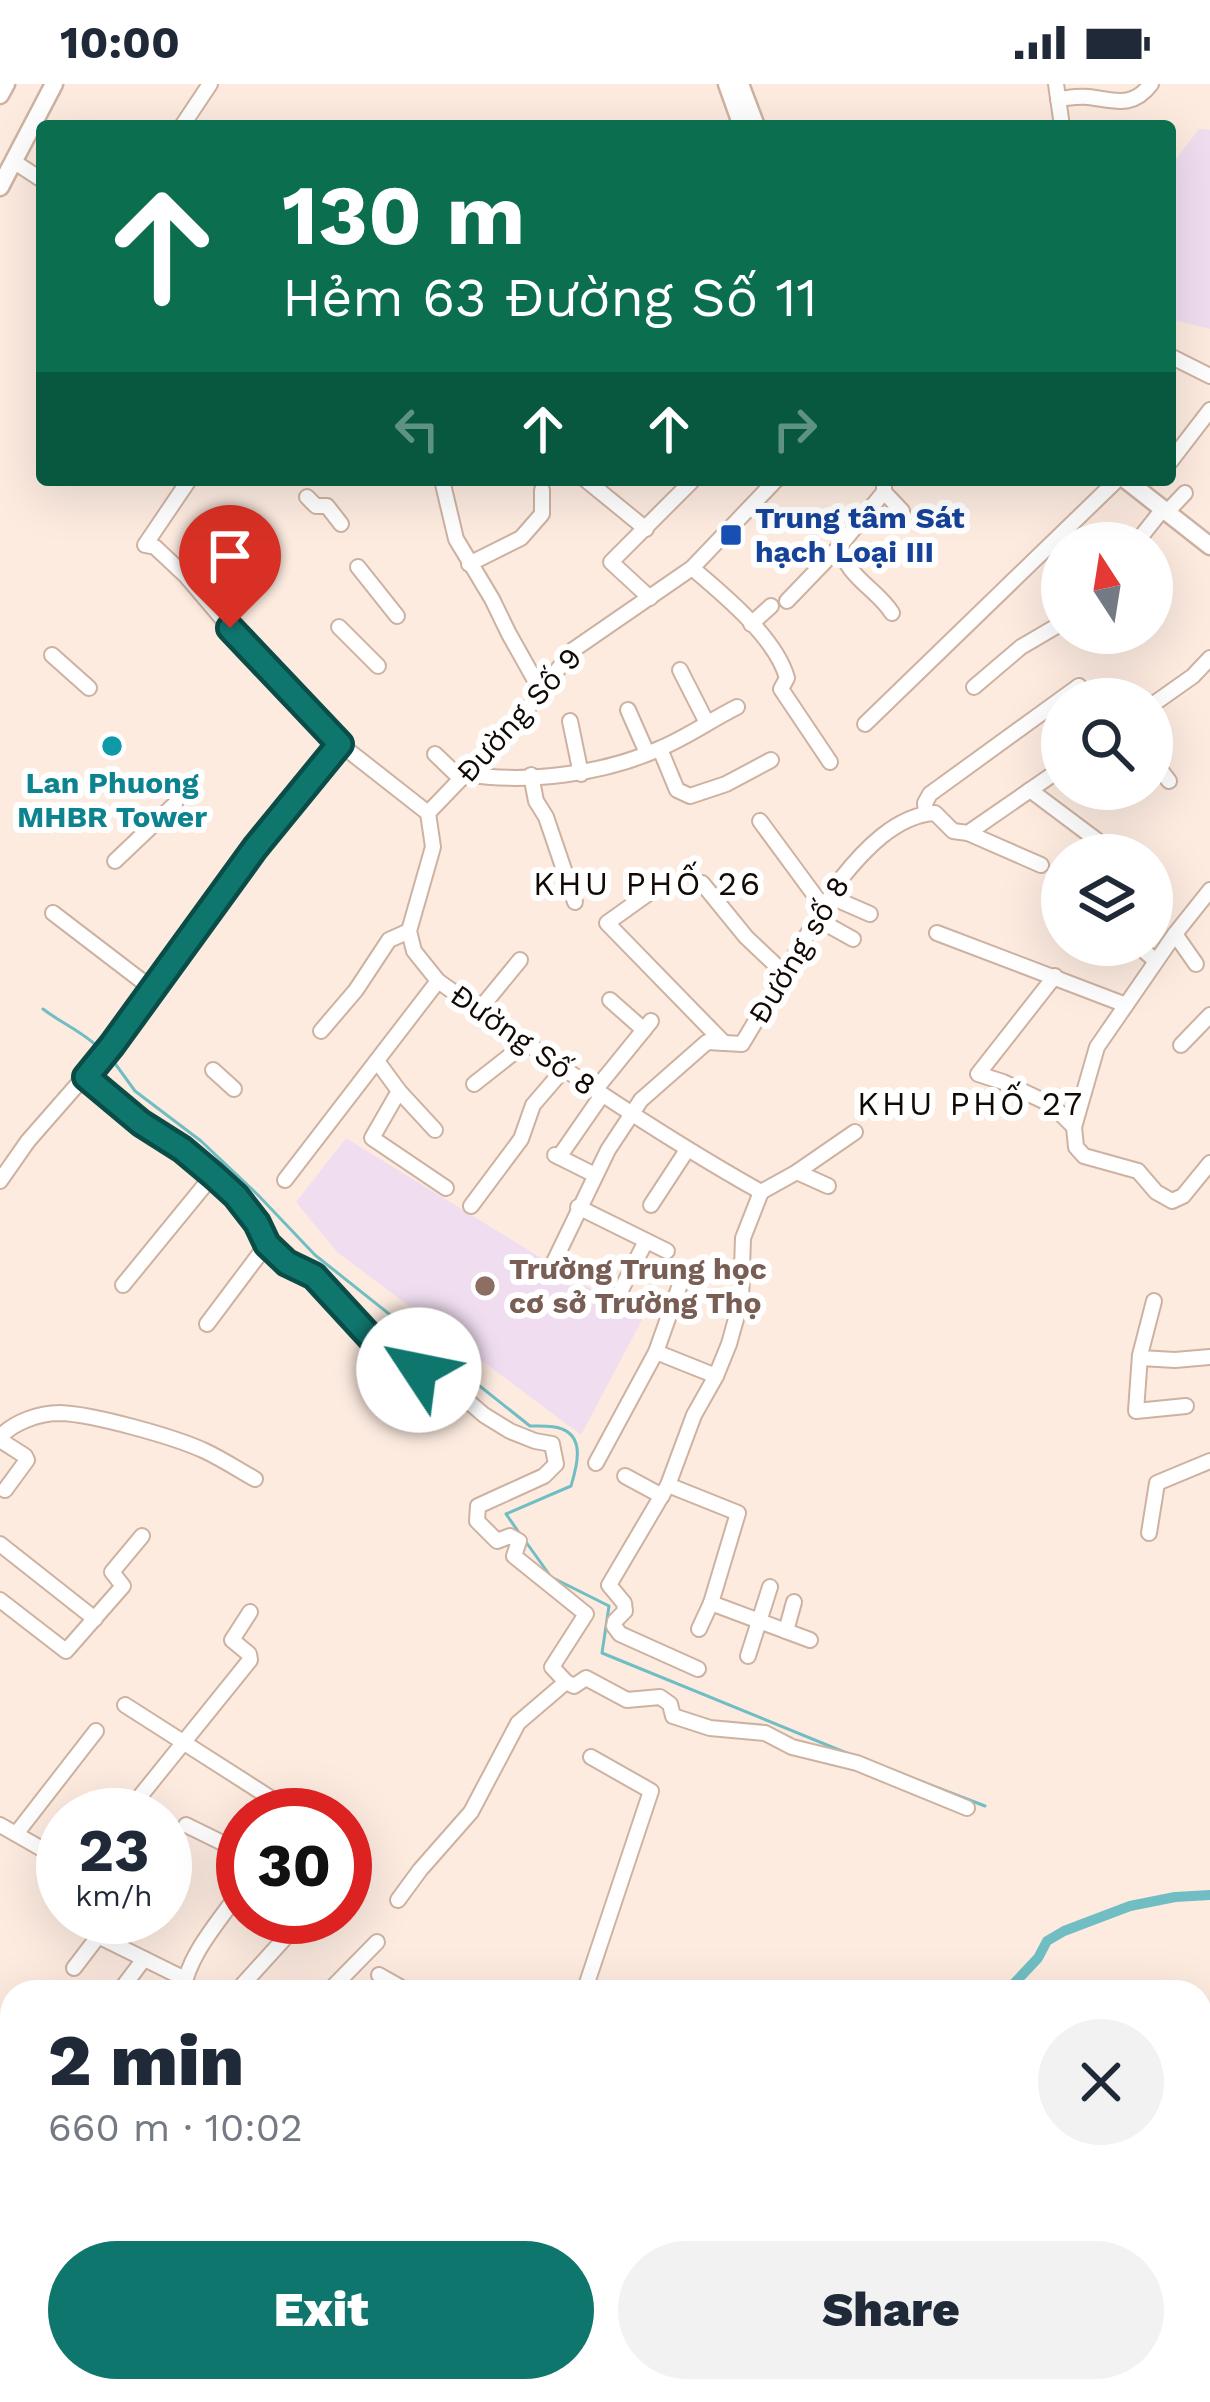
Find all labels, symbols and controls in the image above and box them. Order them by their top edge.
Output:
text: 10:00 [60,16,180,69]
text: 130 m [282,166,525,264]
icon: ahead [84,168,240,324]
text: Hẻm 63 Đường Số 11 [282,266,818,329]
icon: left [384,396,450,462]
icon: ahead [510,396,576,462]
icon: ahead [636,396,702,462]
icon: right [762,396,828,462]
place label: Trung tâm Sát hạch Loại III [755,500,965,569]
pin [179,505,281,628]
marker: Trung tâm Sát hạch Loại III [718,522,744,548]
north arrow [1041,522,1173,654]
map controls [1041,522,1173,966]
icon: arrive [197,523,263,589]
street label: Đường Số 9 [449,640,588,789]
button: search [1041,678,1173,810]
marker: Lan Phuong MHBR Tower [99,733,125,759]
place label: Lan Phuong MHBR Tower [17,765,207,834]
button: layers [1041,834,1173,966]
district label: KHU PHỐ 26 [533,861,763,903]
street label: Đường số 8 [741,870,856,1030]
street label: Đường Số 8 [444,977,603,1102]
district label: KHU PHỐ 27 [857,1081,1085,1123]
place label: Trường Trung học cơ sở Trường Thọ [509,1251,767,1320]
marker: Trường Trung học cơ sở Trường Thọ [472,1273,498,1299]
position arrow [356,1307,482,1433]
speed limit sign: 30 [216,1788,372,1944]
text: 23 [78,1815,150,1886]
text: km/h [75,1878,153,1913]
text: 2 min [48,2018,244,2102]
button: close [1038,2019,1164,2145]
text: 660 m · 10:02 [48,2105,303,2150]
button: Exit [48,2241,594,2379]
button: Share [618,2241,1164,2379]

